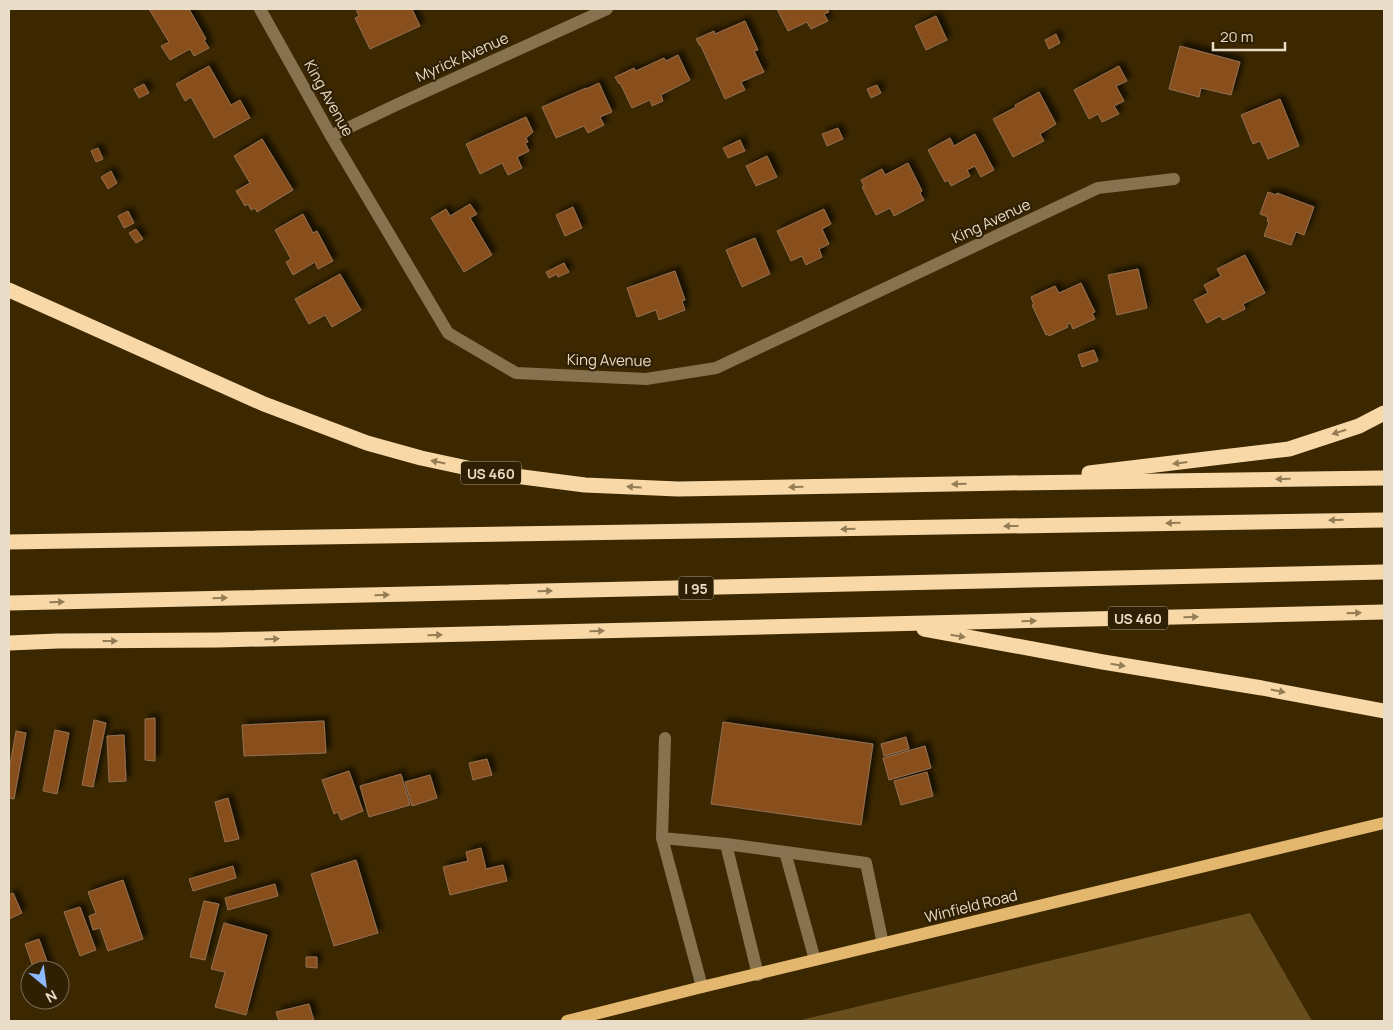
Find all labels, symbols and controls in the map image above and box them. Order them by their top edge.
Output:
scale bar [1213,20,1286,52]
text: 20 m [1220,26,1253,47]
street label: Myrick Avenue [412,27,512,87]
street label: King Avenue [299,56,359,140]
street label: King Avenue [948,194,1034,248]
street label: King Avenue [567,349,652,371]
one-way arrow [1332,429,1347,436]
one-way arrow [431,458,446,466]
one-way arrow [1172,459,1188,467]
road number: US 460 [461,462,521,484]
one-way arrow [1275,475,1291,483]
one-way arrow [950,480,966,488]
one-way arrow [626,483,642,491]
one-way arrow [788,483,804,491]
one-way arrow [1327,517,1343,525]
one-way arrow [1165,519,1181,527]
one-way arrow [1002,522,1018,530]
one-way arrow [840,525,856,533]
road number: I 95 [678,576,714,600]
one-way arrow [537,587,553,595]
one-way arrow [375,591,391,599]
one-way arrow [212,594,228,602]
one-way arrow [50,598,66,606]
road number: US 460 [1108,606,1168,630]
one-way arrow [1346,608,1362,616]
one-way arrow [1184,612,1200,620]
one-way arrow [1021,616,1037,624]
one-way arrow [590,627,606,635]
one-way arrow [427,631,443,639]
one-way arrow [950,632,966,640]
one-way arrow [265,635,281,643]
one-way arrow [102,637,118,645]
one-way arrow [1110,661,1126,669]
one-way arrow [1270,687,1286,695]
street label: Winfield Road [922,884,1020,928]
north arrow [20,960,70,1010]
text: N [43,986,61,1008]

